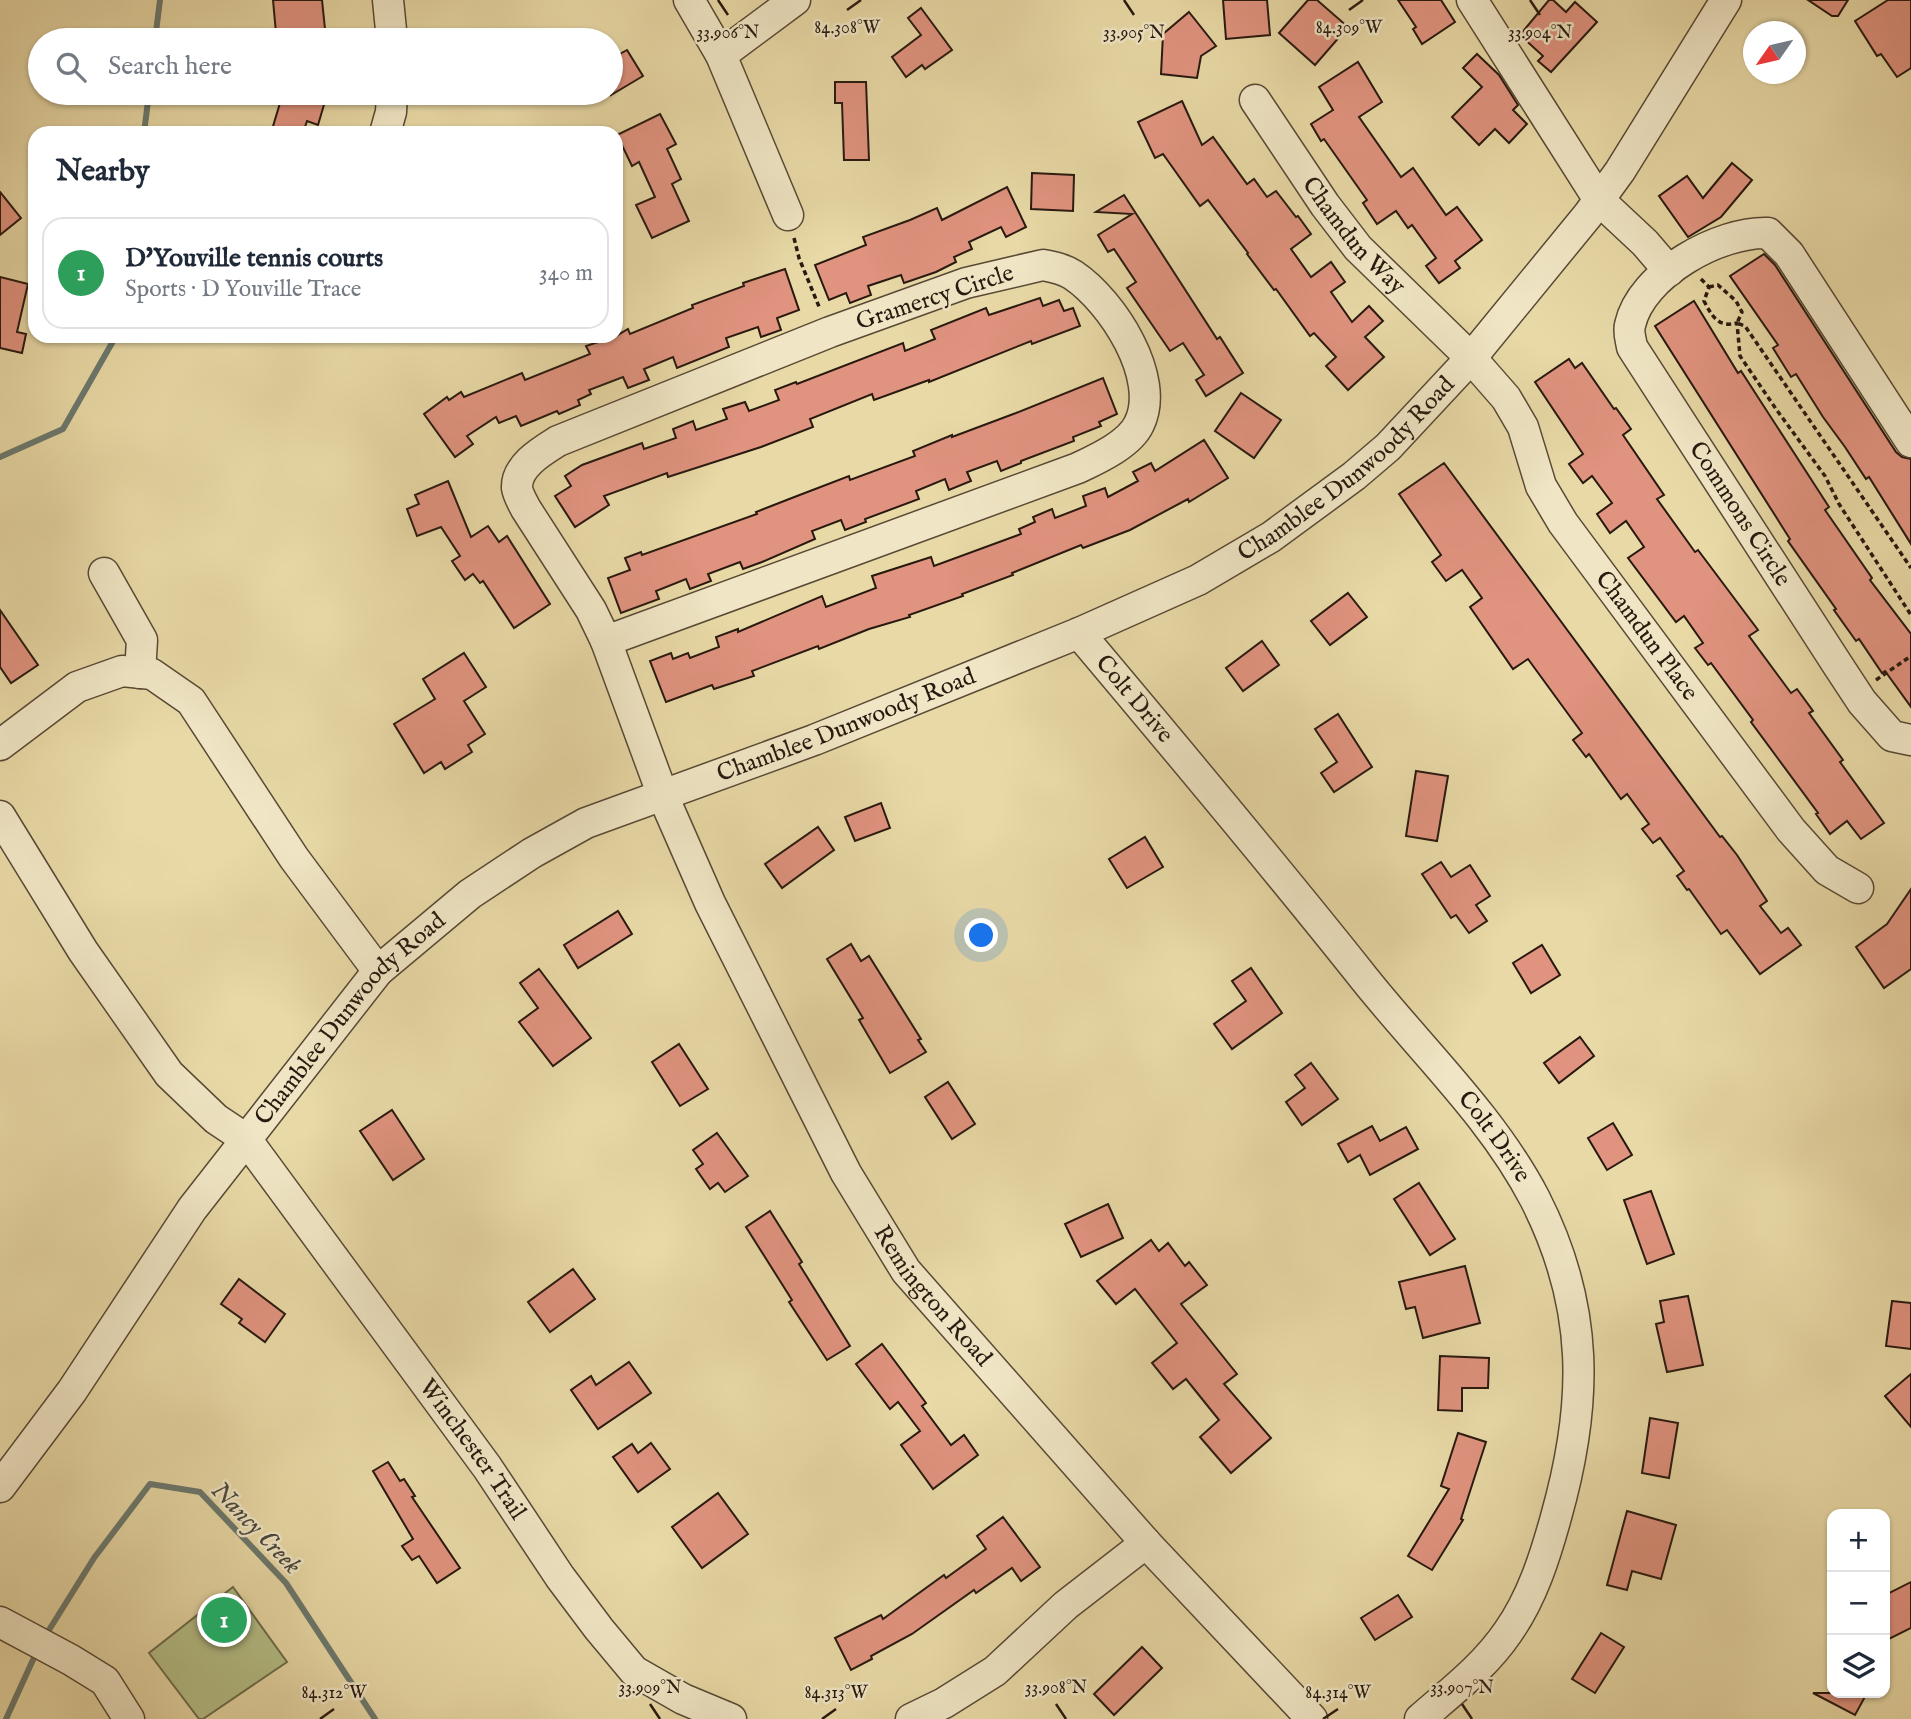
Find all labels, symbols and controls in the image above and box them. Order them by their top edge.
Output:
text: 84.308°W [814,17,881,40]
text: 84.309°W [1316,17,1383,40]
north arrow [1743,21,1806,84]
text: 33.906°N [697,22,760,45]
text: 33.905°N [1103,22,1165,45]
text: 33.904°N [1508,22,1572,45]
search box [28,28,623,105]
icon: search [52,48,90,86]
text: Search here [108,50,232,83]
text: Nearby [56,153,149,191]
street label: Chamdun Way [1295,171,1412,301]
text: D'Youville tennis courts [125,242,383,275]
street label: Gramercy Circle [852,258,1018,338]
text: 1 [77,259,85,288]
text: 340 m [539,259,593,288]
text: Sports · D Youville Trace [125,275,361,304]
street label: Chamblee Dunwoody Road [1232,370,1462,569]
street label: Commons Circle [1682,436,1798,592]
street label: Chamdun Place [1588,565,1705,707]
street label: Colt Drive [1088,648,1180,749]
street label: Chamblee Dunwoody Road [713,661,980,790]
street label: Chamblee Dunwoody Road [248,905,452,1131]
your location [964,918,998,952]
street label: Colt Drive [1451,1084,1538,1188]
street label: Remington Road [866,1219,999,1373]
street label: Winchester Trail [412,1373,533,1526]
water label: Nancy Creek [204,1475,309,1582]
map controls [1827,1509,1890,1698]
button: + [1827,1509,1890,1572]
button: − [1827,1572,1890,1635]
pin: 1 [201,1594,247,1646]
button: layers [1827,1635,1890,1698]
text: 33.909°N [618,1677,682,1700]
text: 33.908°N [1025,1677,1088,1700]
text: 33.907°N [1430,1677,1494,1700]
text: 84.312°W [302,1682,367,1705]
text: 84.313°W [804,1682,868,1705]
text: 84.314°W [1305,1682,1371,1705]

